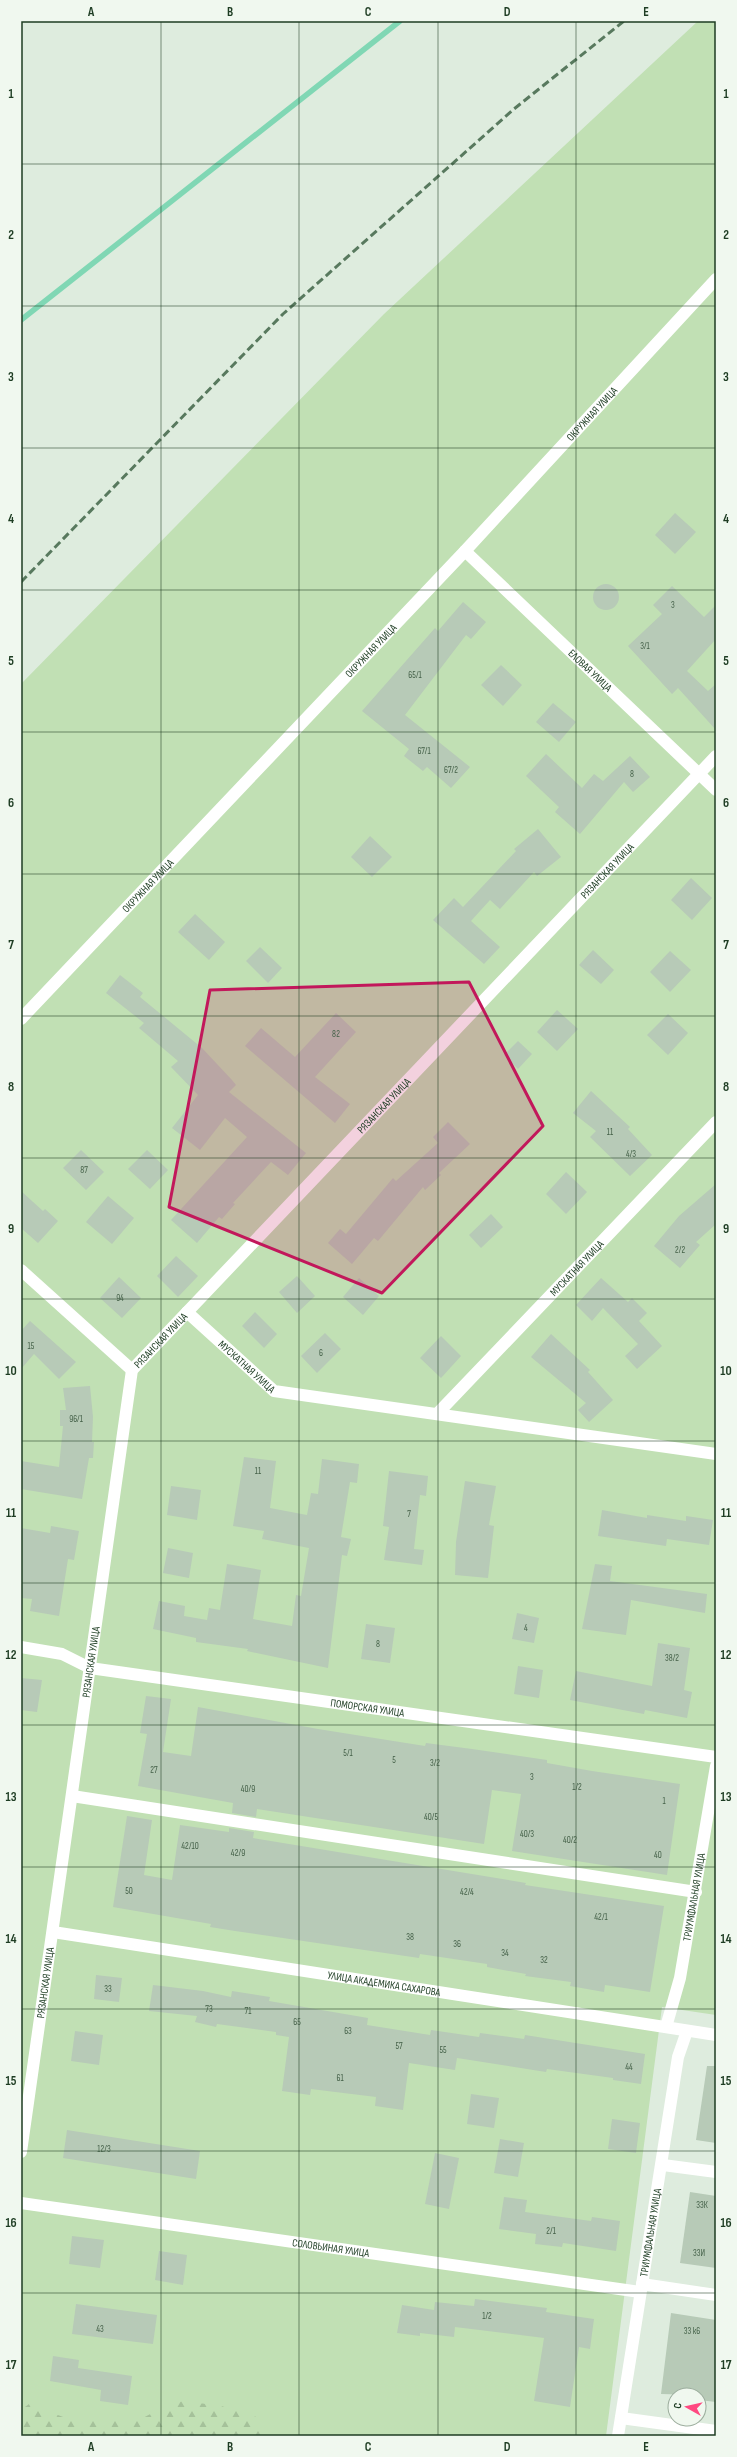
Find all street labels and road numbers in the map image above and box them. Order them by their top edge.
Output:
street label: ОКРУЖНАЯ УЛИЦА [564,384,620,444]
street label: ОКРУЖНАЯ УЛИЦА [343,621,400,680]
street label: ЕЛОВАЯ УЛИЦА [565,647,615,695]
street label: РЯЗАНСКАЯ УЛИЦА [578,840,637,901]
street label: ОКРУЖНАЯ УЛИЦА [120,856,177,915]
street label: РЯЗАНСКАЯ УЛИЦА [355,1075,414,1136]
street label: МУСКАТНАЯ УЛИЦА [547,1238,607,1299]
street label: РЯЗАНСКАЯ УЛИЦА [131,1310,190,1371]
street label: МУСКАТНАЯ УЛИЦА [216,1338,278,1396]
street label: РЯЗАНСКАЯ УЛИЦА [80,1625,103,1698]
street label: ПОМОРСКАЯ УЛИЦА [330,1696,405,1720]
street label: ТРИУМФАЛЬНАЯ УЛИЦА [680,1852,708,1942]
street label: РЯЗАНСКАЯ УЛИЦА [34,1946,57,2019]
street label: УЛИЦА АКАДЕМИКА САХАРОВА [327,1969,442,1999]
street label: ТРИУМФАЛЬНАЯ УЛИЦА [637,2187,664,2278]
street label: СОЛОВЬИНАЯ УЛИЦА [291,2236,370,2260]

